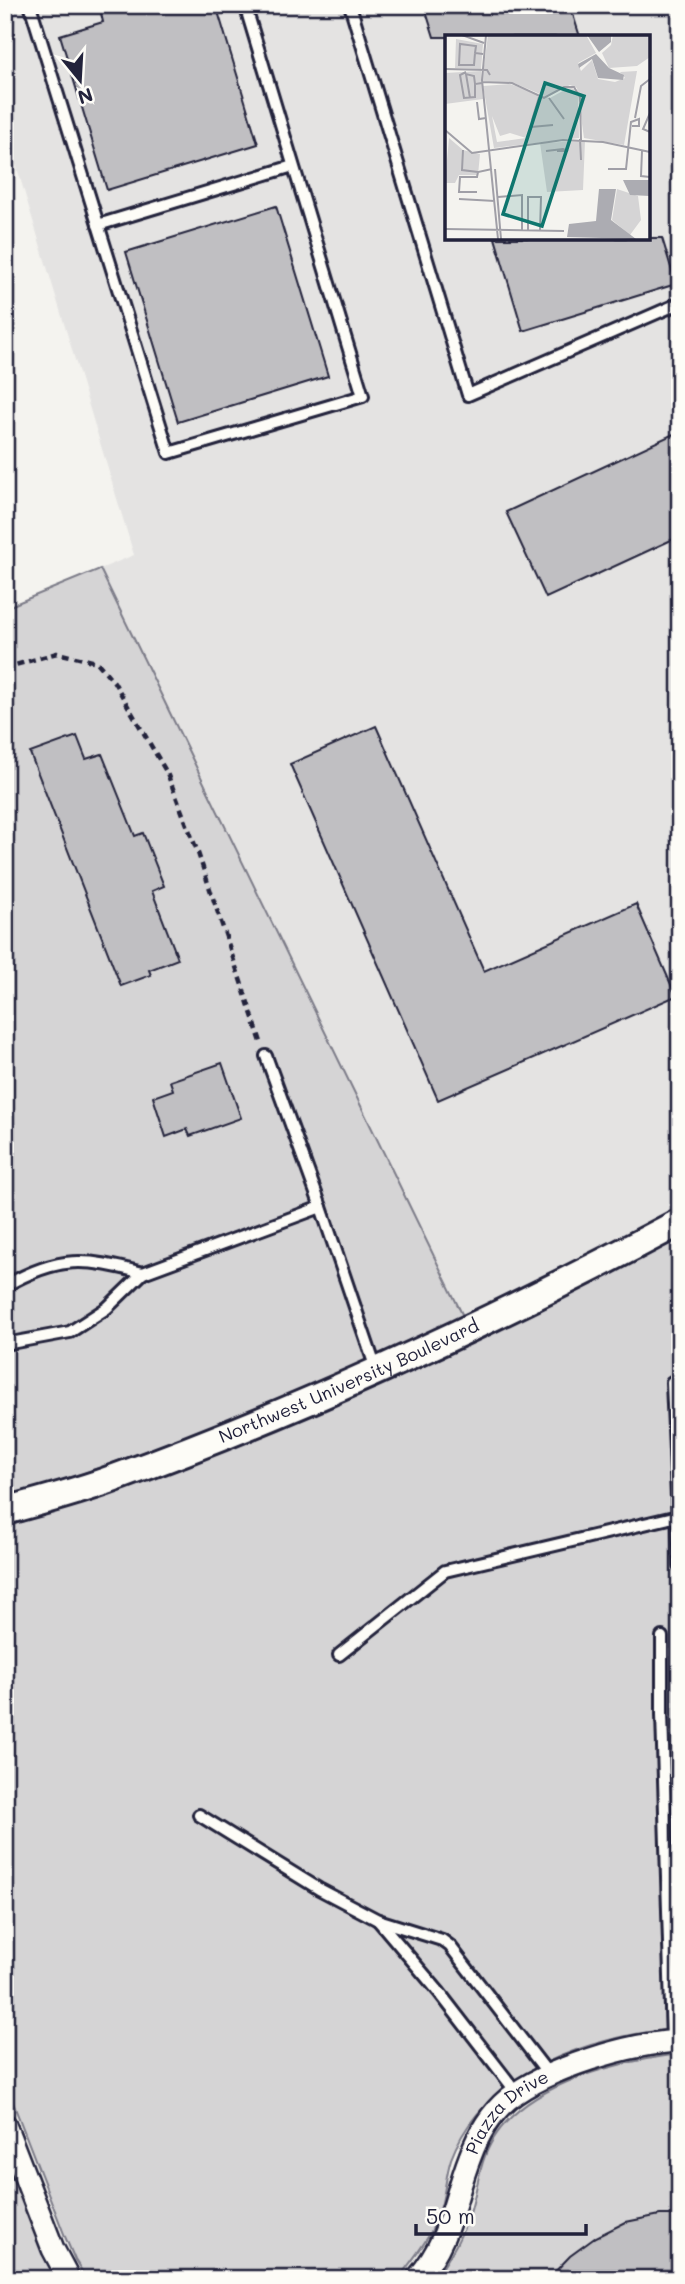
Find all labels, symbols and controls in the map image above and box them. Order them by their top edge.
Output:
inset map [445,35,650,240]
north arrow [46,46,116,116]
text: N [75,83,96,111]
street label: Northwest University Boulevard [215,1313,482,1448]
street label: Piazza Drive [459,2064,552,2158]
scale bar [416,2193,585,2237]
text: 50 m [426,2202,475,2229]

